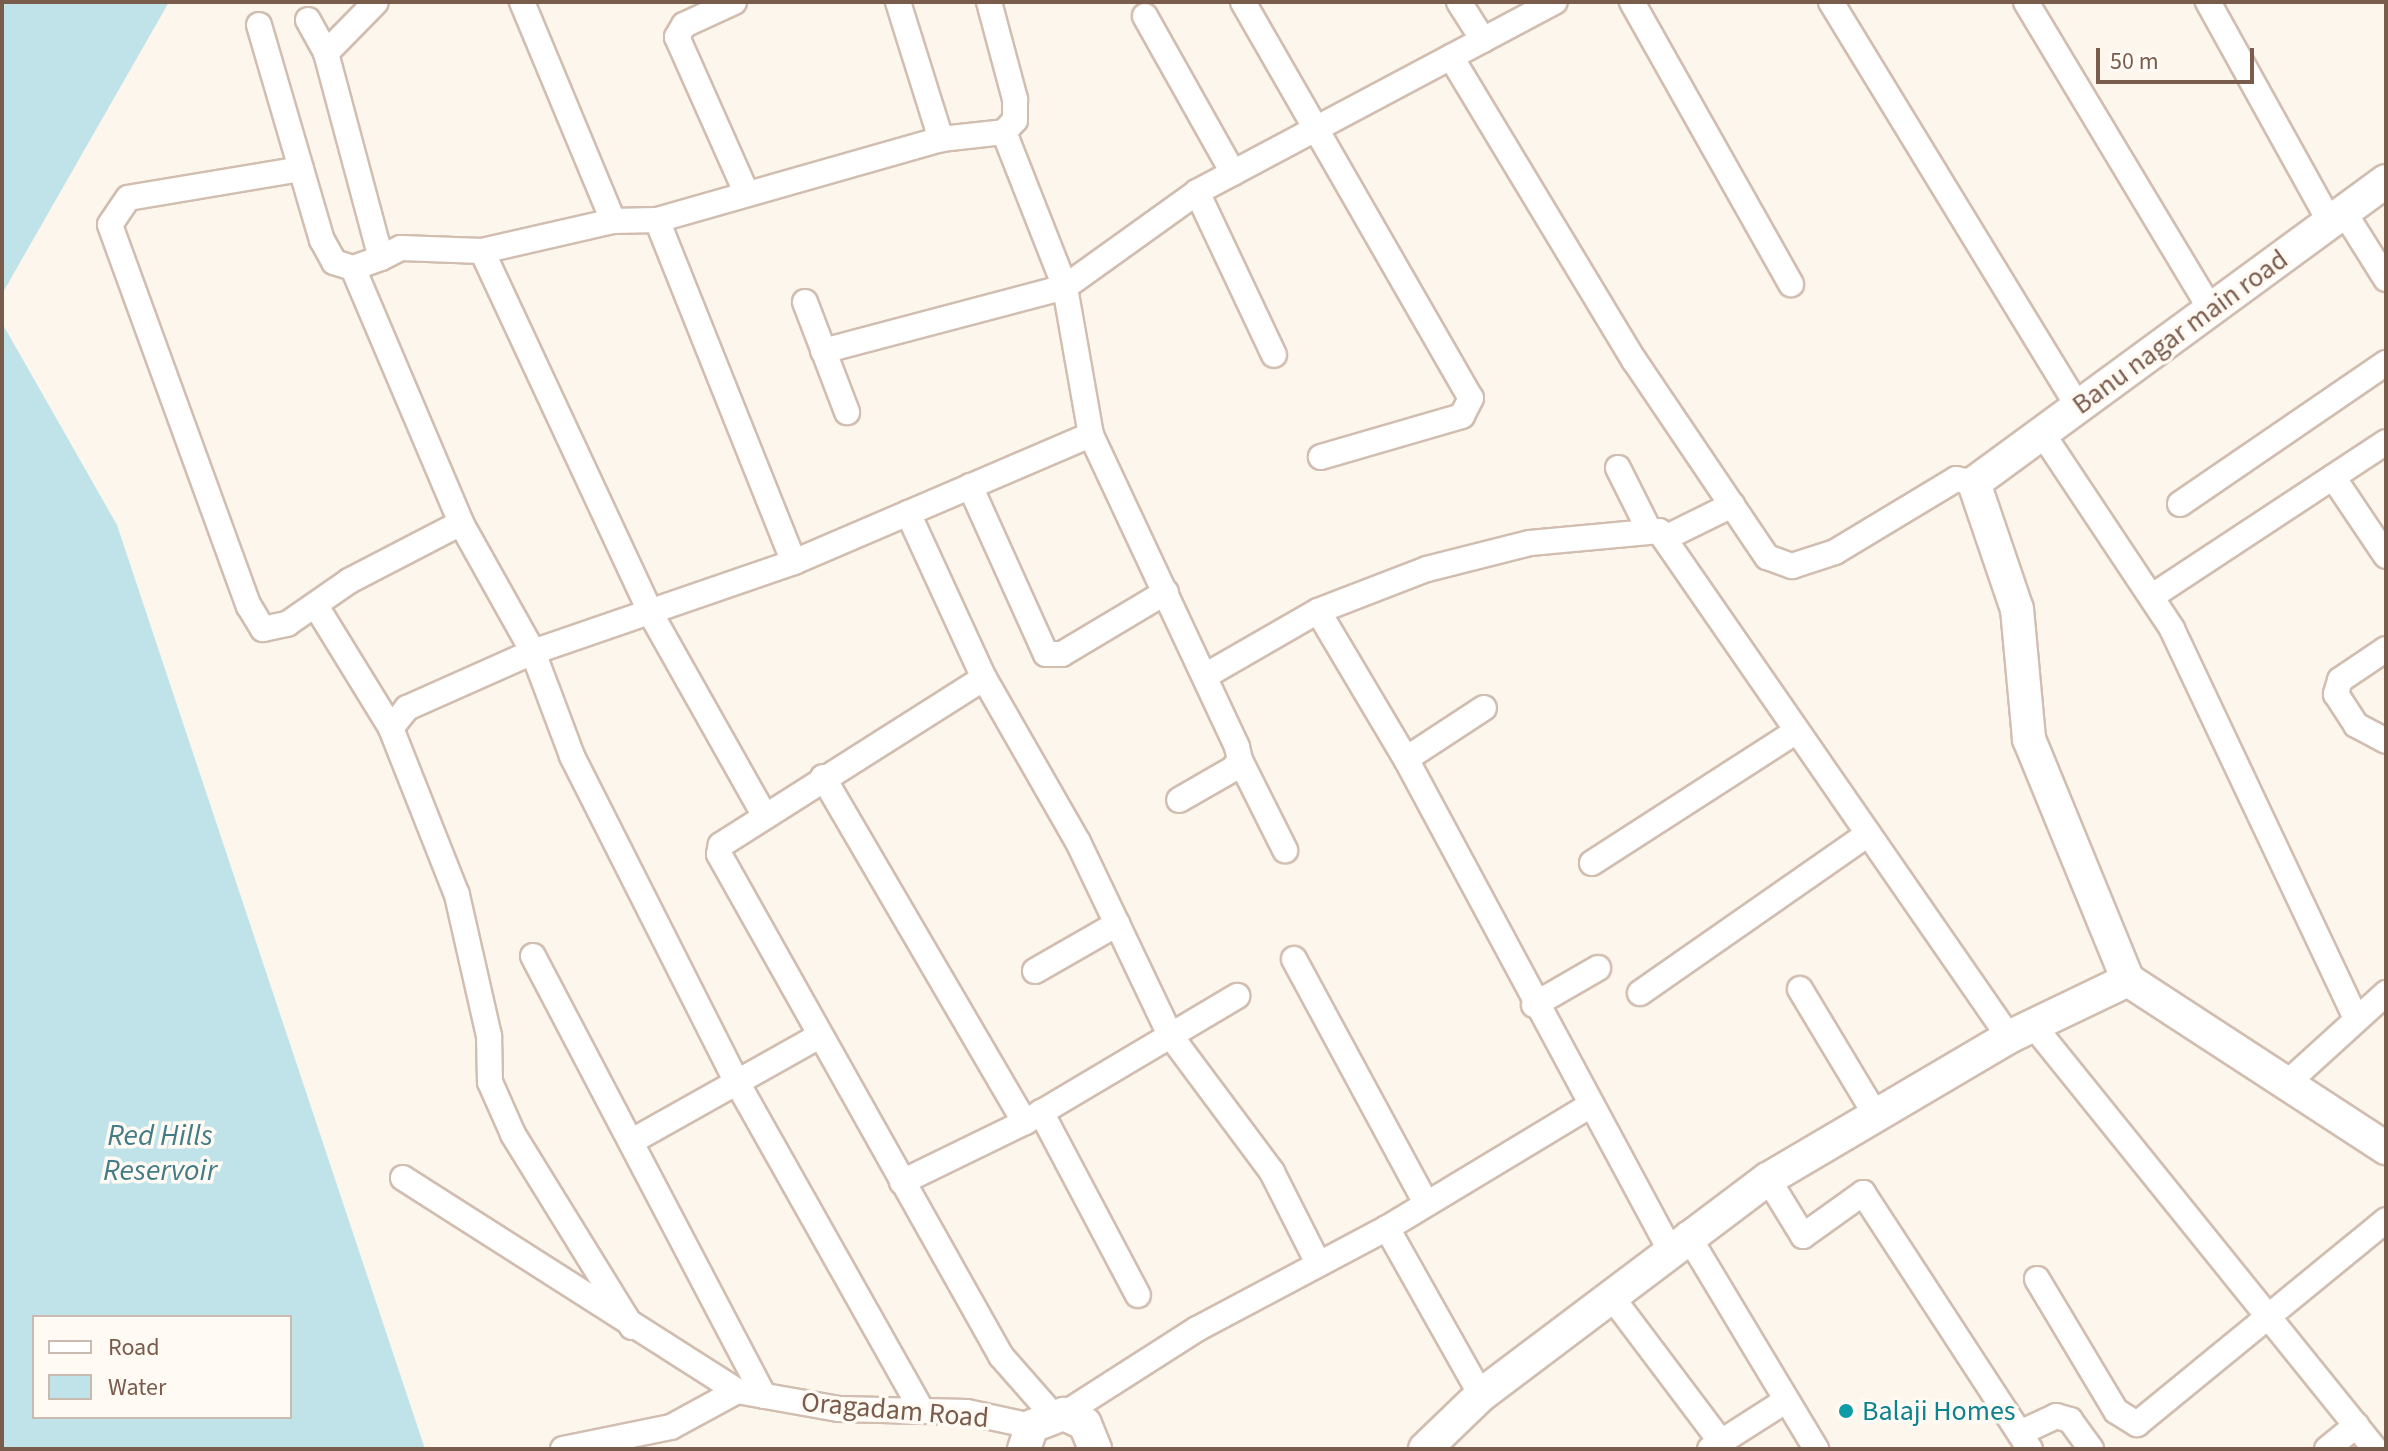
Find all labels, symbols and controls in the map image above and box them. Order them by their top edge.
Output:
scale bar [2100,32,2258,82]
text: 50 m [2110,44,2159,79]
street label: Banu nagar main road [2066,243,2294,421]
water label: Red Hills Reservoir [103,1118,217,1188]
legend [32,1315,292,1419]
text: Road [108,1330,160,1365]
text: Water [108,1370,166,1405]
street label: Oragadam Road [800,1385,990,1435]
place label: Balaji Homes [1862,1394,2015,1428]
marker: Balaji Homes [1837,1402,1855,1420]

